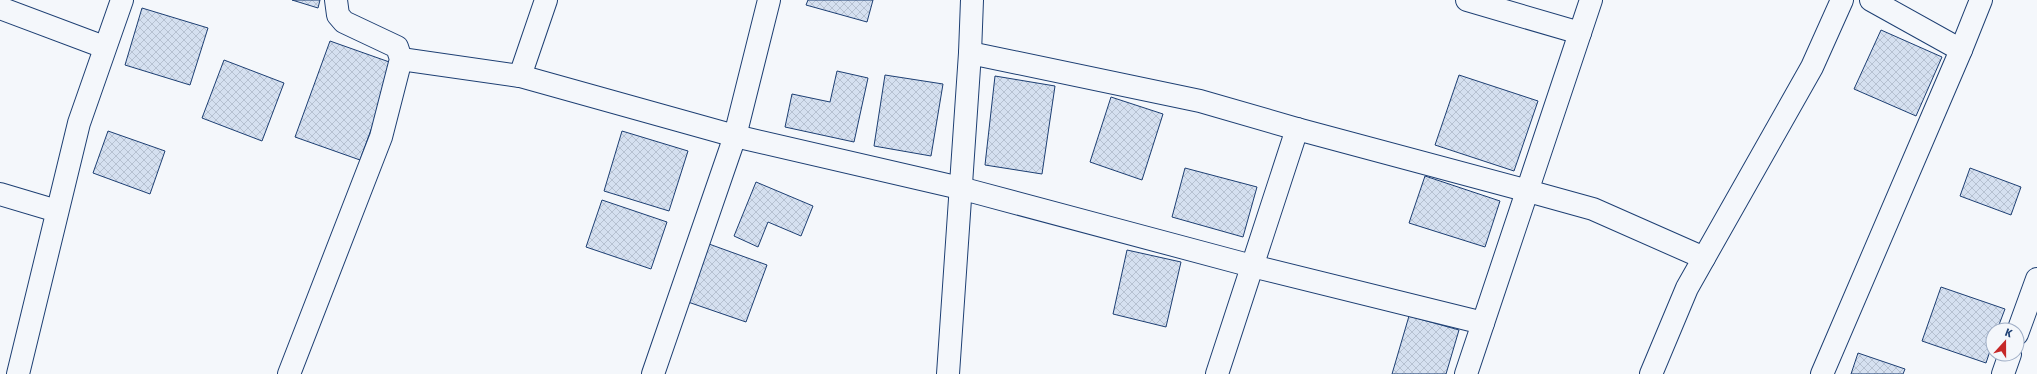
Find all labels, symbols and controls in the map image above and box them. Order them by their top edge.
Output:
north arrow [1985,322,2025,362]
text: K [2003,326,2014,341]

